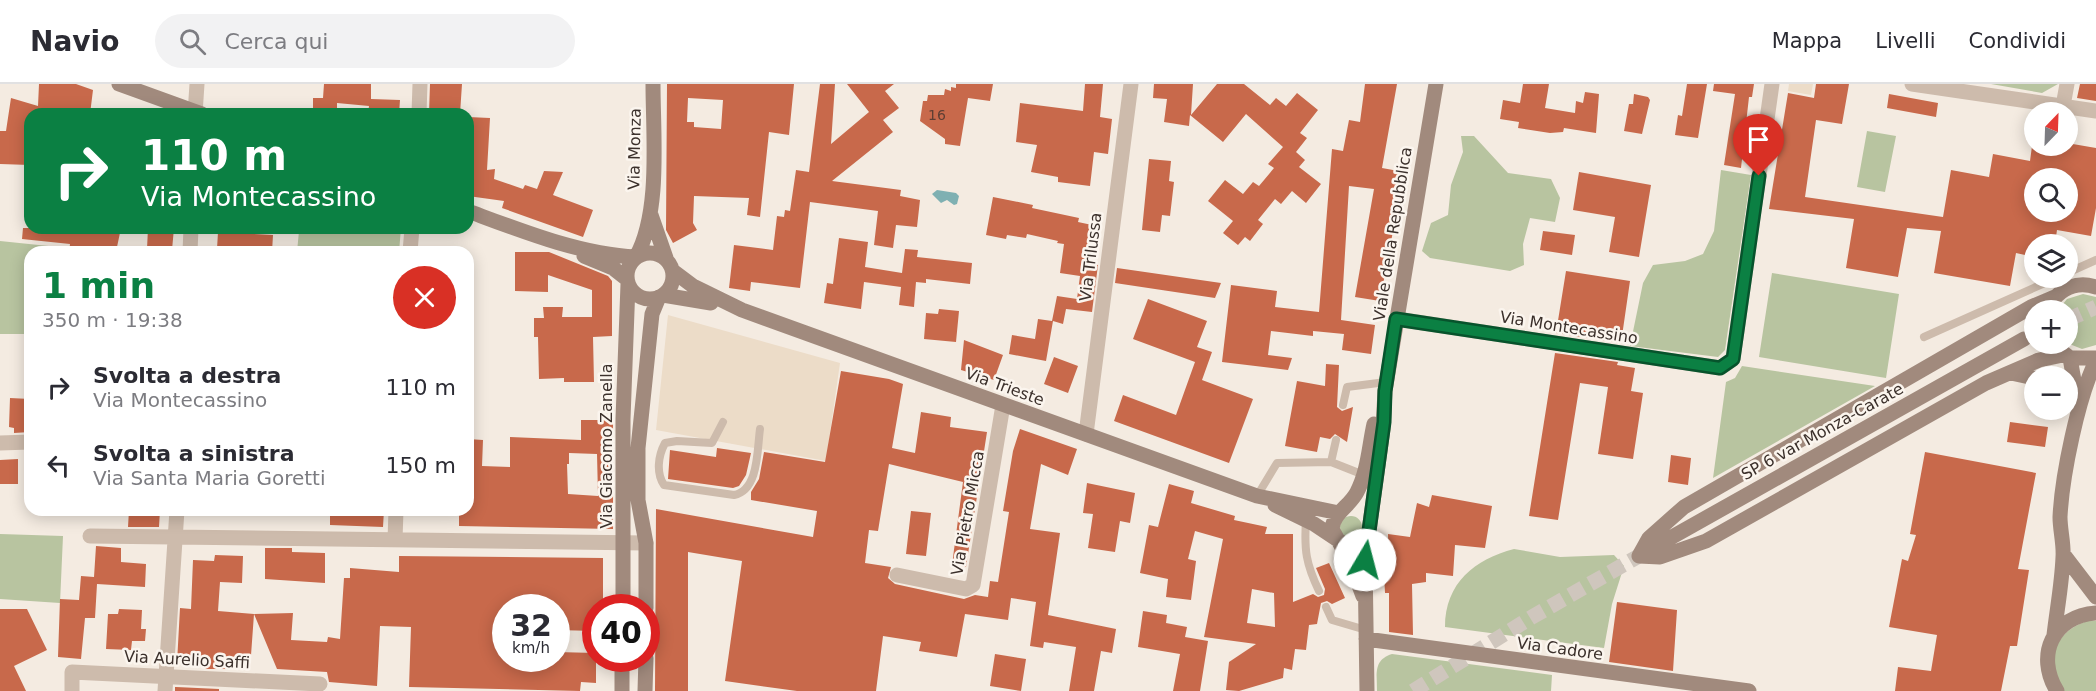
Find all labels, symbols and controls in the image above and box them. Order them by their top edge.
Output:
search box [155,14,575,68]
text: Navio [30,25,119,58]
icon: search [176,25,209,58]
text: Cerca qui [224,29,328,54]
text: Mappa [1772,29,1842,53]
text: Livelli [1875,29,1936,53]
text: Condividi [1969,29,2066,53]
north arrow [2024,102,2078,156]
map controls [2024,102,2078,420]
house number: 16 [928,107,946,123]
street label: Via Monza [624,108,645,190]
pin [1733,114,1784,176]
icon: arrive [1742,123,1775,156]
text: 110 m [141,131,287,180]
icon: right [42,132,120,210]
street label: Viale della Repubblica [1369,146,1416,323]
button: search [2024,168,2078,222]
text: Via Montecassino [141,181,376,212]
street label: Via Trilussa [1076,212,1105,303]
button: layers [2024,234,2078,288]
text: 1 min [42,265,155,306]
button: close [393,266,456,329]
button: + [2024,300,2078,354]
street label: Via Montecassino [1499,307,1639,348]
text: 350 m · 19:38 [42,308,183,332]
text: Svolta a destra [93,363,281,388]
street label: Via Giacomo Zanella [597,363,616,529]
street label: Via Trieste [963,363,1047,410]
button: − [2024,366,2078,420]
icon: right [42,371,75,404]
text: 110 m [386,375,456,400]
street label: SP 6 var Monza-Carate [1738,379,1907,484]
text: Via Montecassino [93,388,267,412]
text: Svolta a sinistra [93,441,295,466]
icon: left [42,449,75,482]
street label: Via Pietro Micca [947,449,988,577]
text: 150 m [386,453,456,478]
text: Via Santa Maria Goretti [93,466,325,490]
position arrow [1333,528,1397,592]
speed limit sign: 40 [582,594,660,672]
text: 32 [510,608,552,643]
street label: Via Cadore [1516,633,1604,664]
text: km/h [512,639,550,657]
street label: Via Aurelio Saffi [123,647,251,672]

